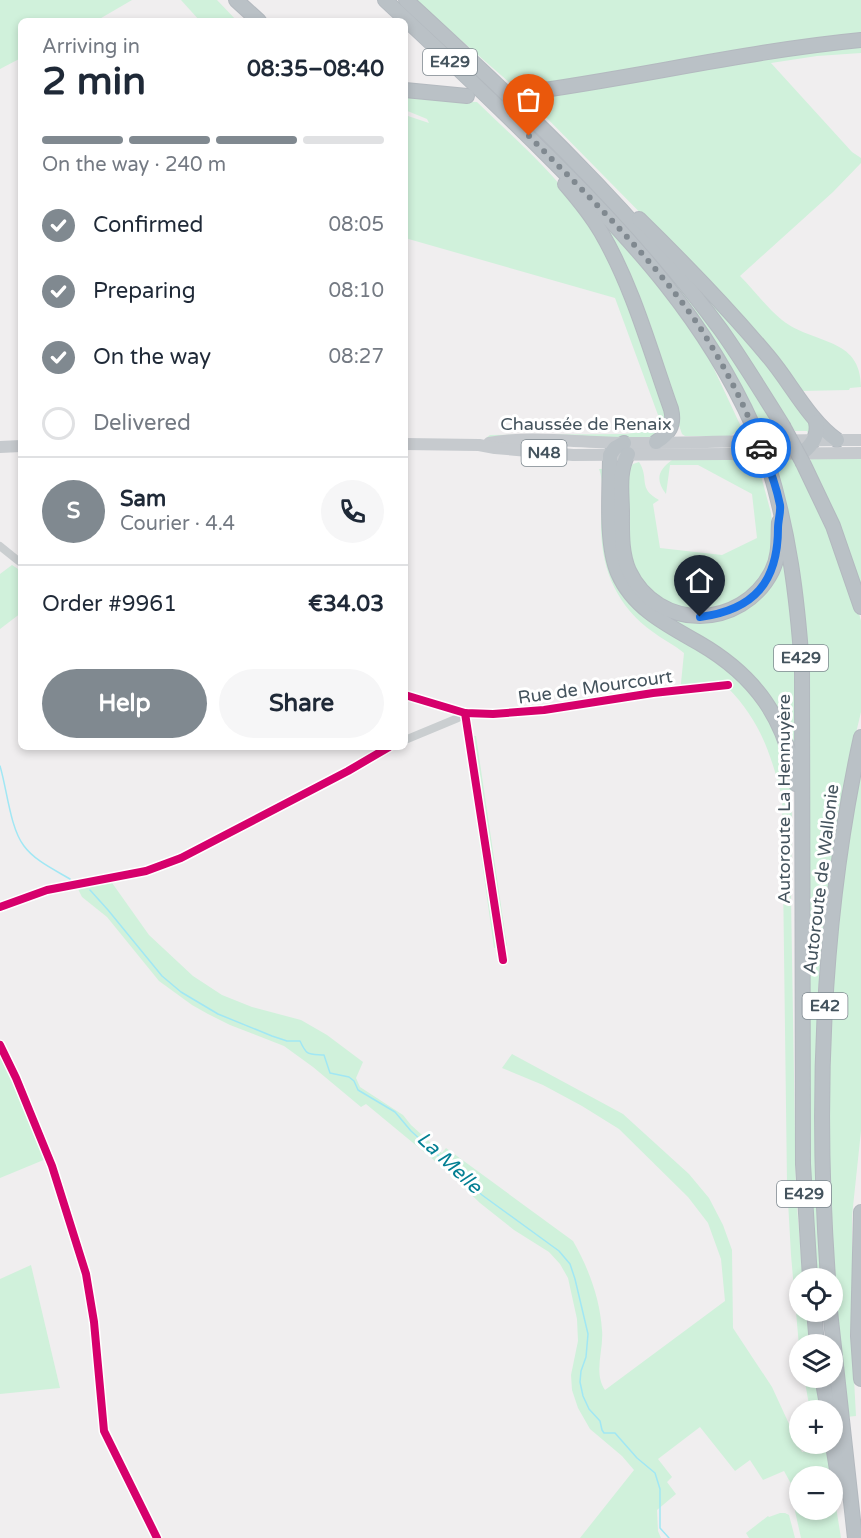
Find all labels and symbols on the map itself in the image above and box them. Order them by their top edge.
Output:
road number: E429 [423,49,477,75]
pin [503,74,554,136]
street label: Chaussée de Renaix [500,413,672,435]
courier [731,418,791,478]
road number: N48 [522,440,566,466]
pin [674,555,725,617]
road number: E429 [774,645,828,671]
street label: Rue de Mourcourt [516,665,674,709]
street label: Autoroute La Hennuyère [773,694,795,904]
street label: Autoroute de Wallonie [798,783,844,975]
road number: E42 [802,993,848,1019]
water label: La Melle [412,1127,488,1200]
road number: E429 [777,1181,831,1207]

